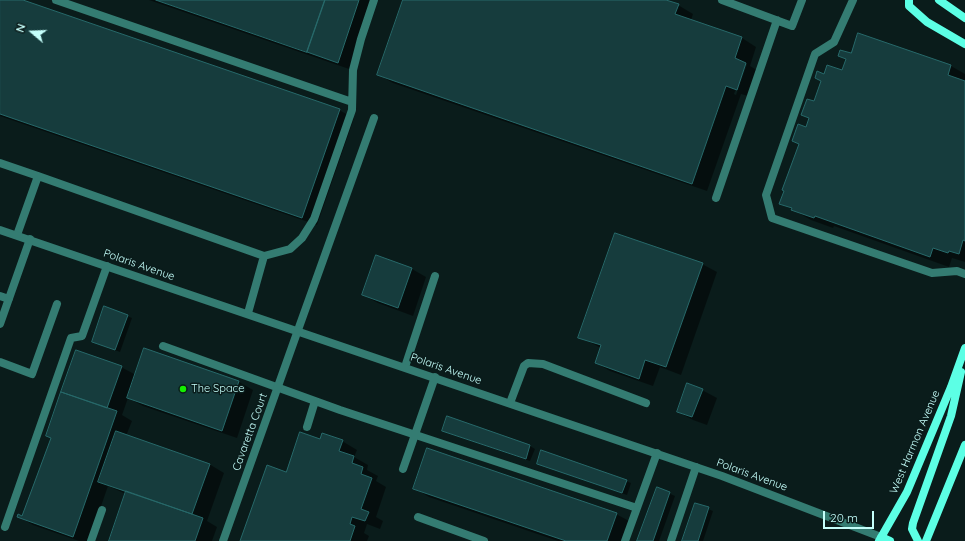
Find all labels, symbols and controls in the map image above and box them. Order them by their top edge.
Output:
north arrow [12,12,52,52]
text: N [13,22,29,34]
street label: Polaris Avenue [102,247,176,283]
street label: Polaris Avenue [409,351,483,387]
place label: The Space [191,382,245,396]
marker: The Space [178,384,188,394]
street label: West Harmon Avenue [887,388,943,496]
street label: Cavaretta Court [230,391,270,473]
street label: Polaris Avenue [715,456,789,494]
scale bar [825,503,876,529]
text: 20 m [830,510,858,525]

